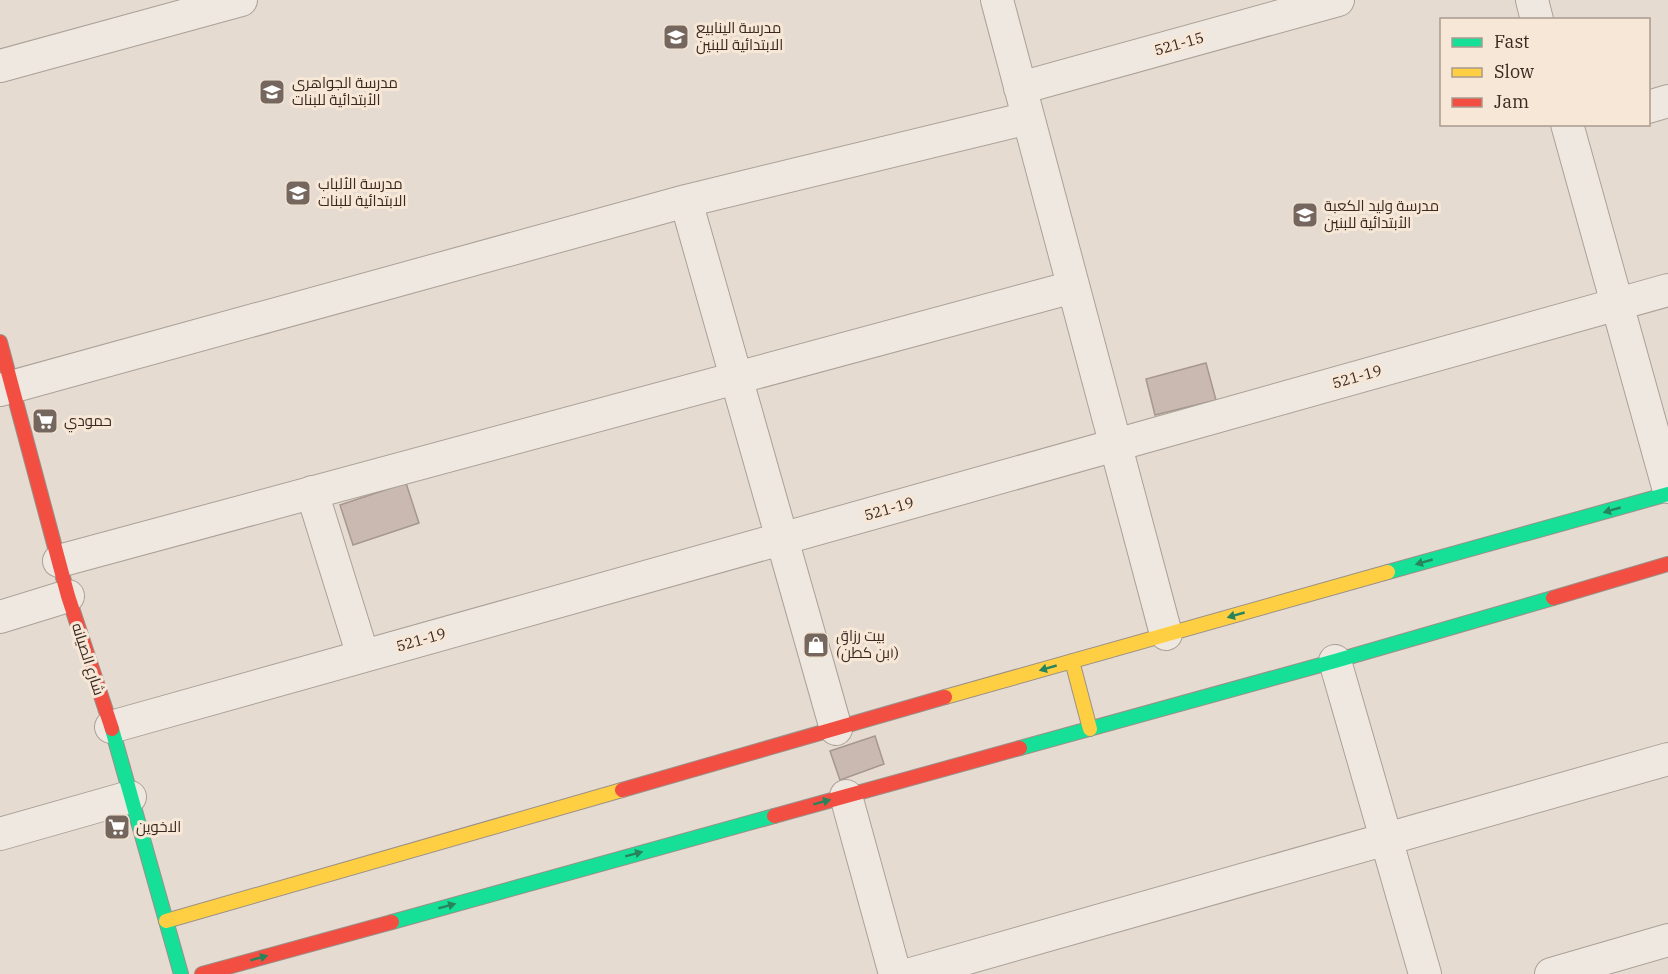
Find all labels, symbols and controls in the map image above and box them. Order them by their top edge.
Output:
place label: مدرسة الينابيع الابتدائية للبنين [696,18,783,55]
legend [1440,18,1650,126]
school or university icon: مدرسة الينابيع الابتدائية للبنين [661,22,691,52]
street label: 521-15 [1152,27,1206,60]
text: Fast [1494,30,1529,53]
text: Slow [1494,60,1534,83]
place label: مدرسة الجواهري الأبتدائية للبنات [292,73,398,109]
school or university icon: مدرسة الجواهري الأبتدائية للبنات [257,77,287,107]
text: Jam [1494,90,1529,113]
place label: مدرسة الألباب الابتدائية للبنات [318,174,407,210]
school or university icon: مدرسة الألباب الابتدائية للبنات [283,178,313,208]
place label: مدرسة وليد الكعبة الأبتدائية للبنين [1324,196,1439,233]
school or university icon: مدرسة وليد الكعبة الأبتدائية للبنين [1290,200,1320,230]
street label: 521-19 [1330,360,1384,393]
supermarket icon: حمودي [30,406,60,436]
place label: حمودي [64,411,112,433]
street label: 521-19 [862,492,916,525]
one-way arrow [1603,506,1621,515]
one-way arrow [1415,558,1433,568]
one-way arrow [1227,611,1245,620]
street label: شارع الصيانه [66,620,109,698]
street label: 521-19 [394,623,448,656]
place label: بيت رزاق (ابن كطن) [836,626,899,663]
shop icon: بيت رزاق (ابن كطن) [801,630,831,660]
one-way arrow [1039,664,1057,673]
one-way arrow [813,797,832,807]
supermarket icon: الاخوين [102,812,132,842]
place label: الاخوين [136,817,181,837]
one-way arrow [625,849,644,859]
one-way arrow [437,901,456,911]
one-way arrow [250,953,268,963]

